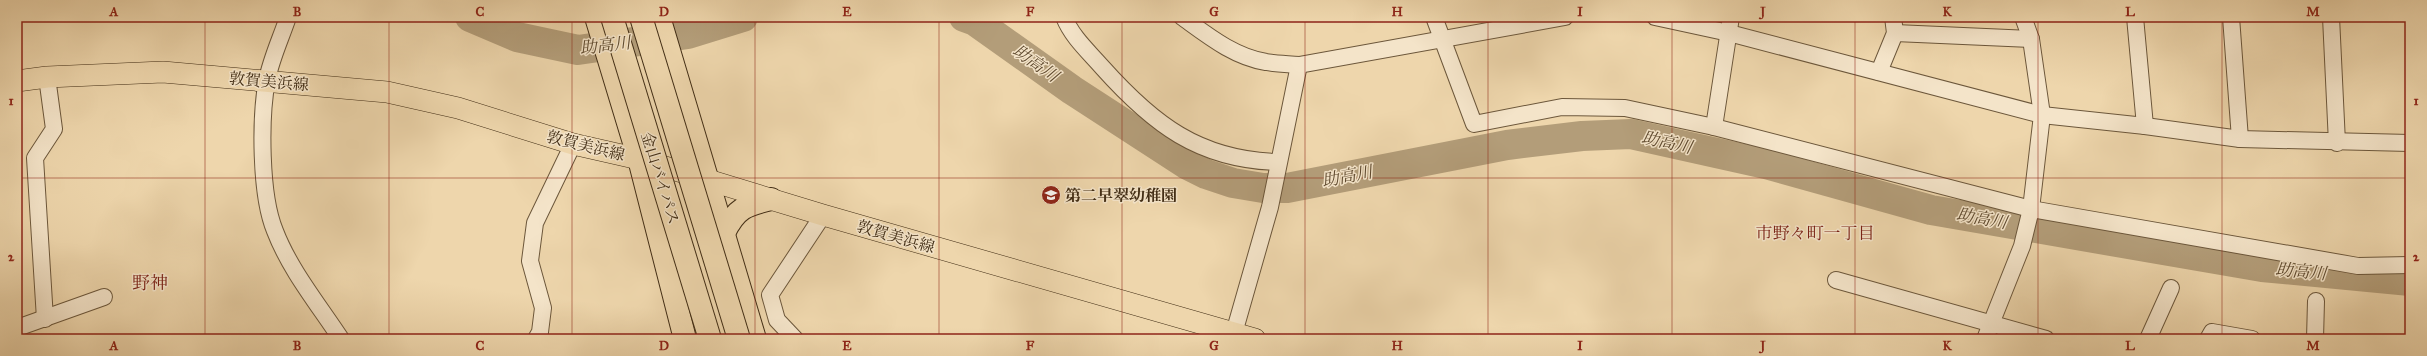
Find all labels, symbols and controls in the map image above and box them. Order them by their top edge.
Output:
text: A [109,4,119,20]
text: B [293,4,302,20]
text: C [476,4,485,20]
text: D [659,4,669,20]
text: E [842,4,852,20]
text: F [1026,4,1035,20]
text: G [1209,4,1219,20]
text: H [1391,4,1403,20]
text: I [1577,4,1583,20]
text: J [1758,4,1766,20]
text: K [1942,4,1952,20]
text: L [2125,4,2135,20]
text: M [2306,4,2320,20]
water label: 助高川 [578,32,634,59]
water label: 助高川 [1009,40,1064,88]
street label: 敦賀美浜線 [228,69,310,94]
text: 1 [8,93,14,109]
text: 1 [2413,93,2419,109]
street label: 敦賀美浜線 [545,127,627,164]
water label: 助高川 [1640,127,1696,158]
street label: 金山バイパス [637,130,684,227]
water label: 助高川 [1320,161,1376,192]
school or university icon: 第二早翠幼稚園 [1040,184,1062,206]
place label: 第二早翠幼稚園 [1065,186,1177,205]
water label: 助高川 [1955,204,2011,234]
street label: 敦賀美浜線 [855,216,937,257]
district label: 市野々町一丁目 [1756,223,1875,244]
text: 2 [8,249,15,265]
text: 2 [2413,249,2420,265]
water label: 助高川 [2275,259,2329,284]
district label: 野神 [132,272,168,294]
text: A [109,338,119,354]
text: B [293,338,302,354]
text: C [476,338,485,354]
text: D [659,338,669,354]
text: E [842,338,852,354]
text: F [1026,338,1035,354]
text: G [1209,338,1219,354]
text: H [1391,338,1403,354]
text: I [1577,338,1583,354]
text: J [1758,338,1766,354]
text: K [1942,338,1952,354]
text: L [2125,338,2135,354]
text: M [2306,338,2320,354]

